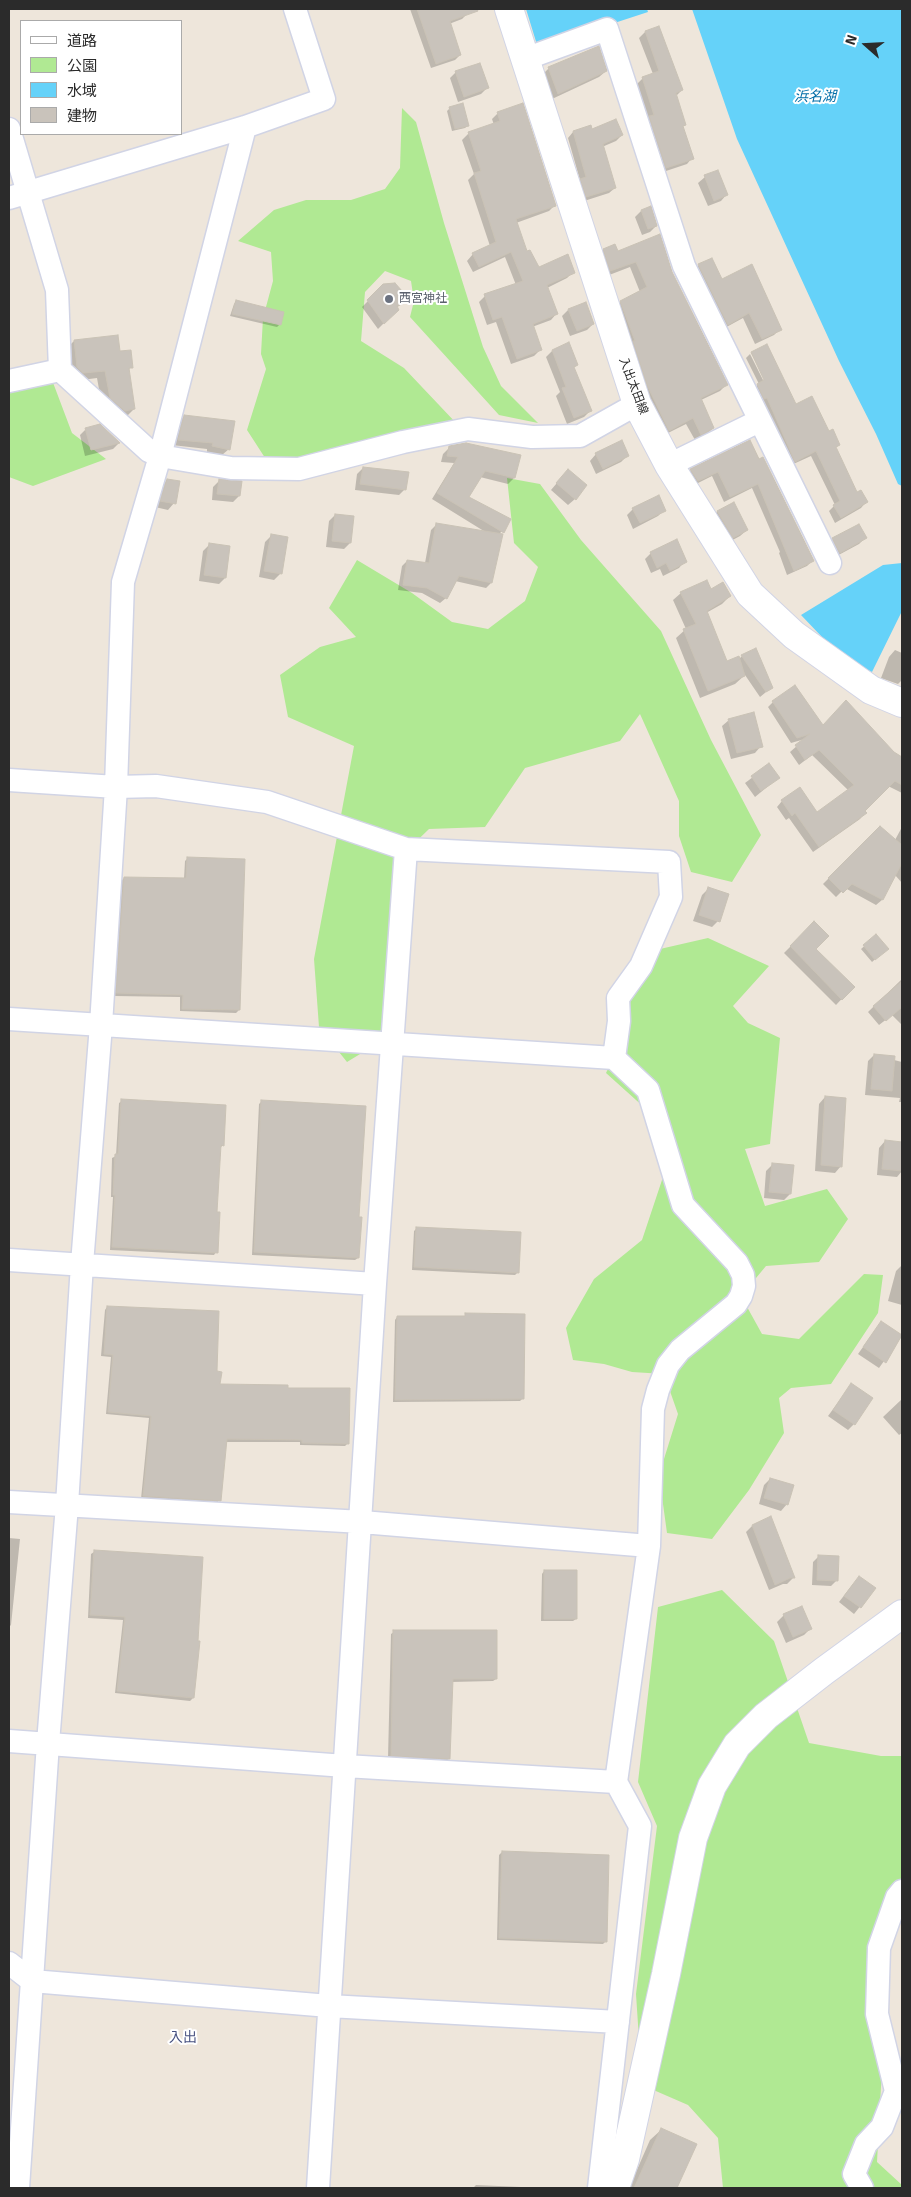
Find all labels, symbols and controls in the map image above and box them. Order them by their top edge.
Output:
legend [20,20,182,135]
north arrow [841,20,891,70]
text: 道路 [67,32,97,50]
text: N [842,33,861,47]
text: 公園 [67,57,97,75]
text: 水域 [67,82,97,100]
water label: 浜名湖 [794,89,836,105]
text: 建物 [67,107,97,125]
place label: 西宮神社 [399,292,447,306]
marker: 西宮神社 [383,293,395,305]
street label: 入出太田線 [616,355,650,417]
district label: 入出 [169,2030,197,2046]

